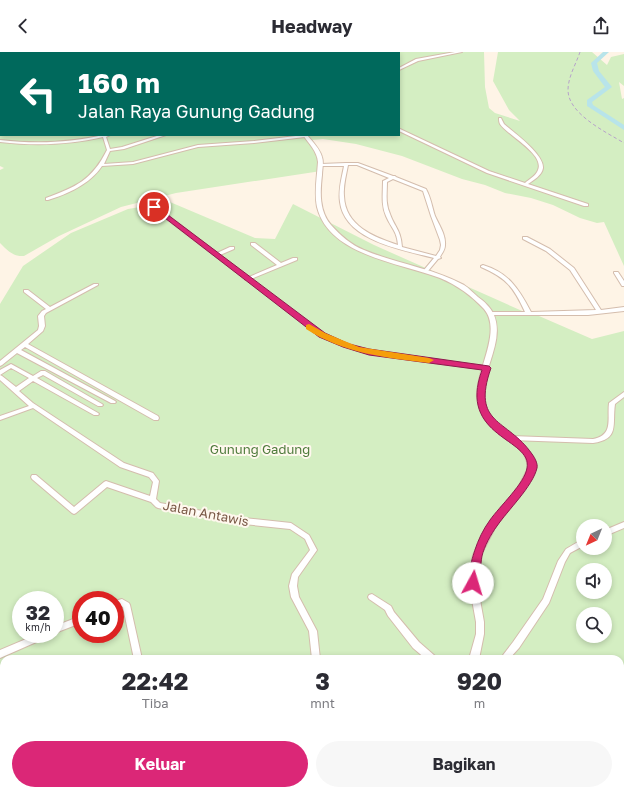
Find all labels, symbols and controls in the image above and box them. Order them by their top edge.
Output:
icon: back [12,15,34,37]
text: Headway [271,15,353,37]
icon: share [590,15,612,37]
text: 160 m [78,66,160,99]
icon: left [12,68,64,120]
text: Jalan Raya Gunung Gadung [78,100,315,122]
pin [137,190,171,224]
icon: arrive [143,196,165,218]
park label: Gunung Gadung [210,441,310,457]
street label: Jalan Antawis [162,497,250,529]
north arrow [576,519,612,555]
map controls [576,519,612,643]
position arrow [452,562,494,604]
button: sound [576,563,612,599]
speed limit sign: 40 [72,591,124,643]
text: 32 [26,600,50,624]
button: search [576,607,612,643]
text: km/h [25,621,51,633]
text: 22:42 [122,666,188,695]
text: 3 [315,666,330,695]
text: 920 [457,666,502,695]
text: Tiba [142,695,169,711]
text: mnt [310,695,335,711]
text: m [474,695,485,711]
button: Keluar [12,741,308,787]
button: Bagikan [316,741,612,787]

